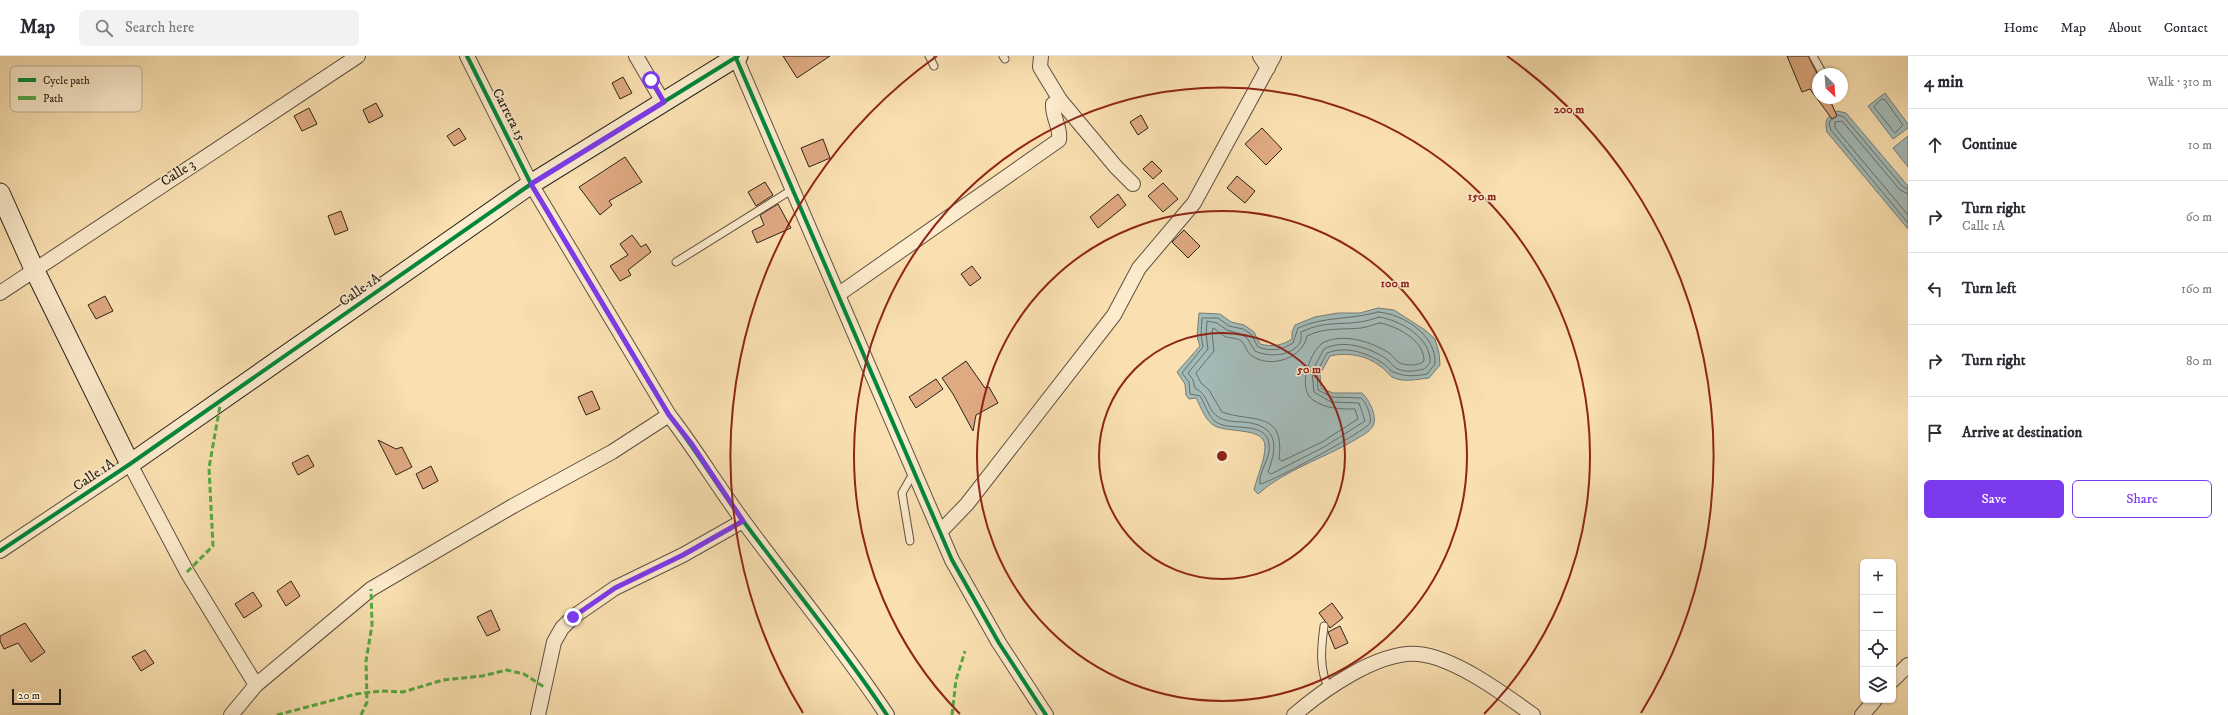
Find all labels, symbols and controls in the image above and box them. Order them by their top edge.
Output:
search box [79,10,359,46]
text: Map [20,16,55,39]
icon: search [93,17,115,39]
text: Search here [125,18,194,37]
text: Home [2004,19,2038,37]
text: Map [2060,19,2086,37]
text: About [2108,19,2142,37]
text: Contact [2164,19,2208,37]
legend [10,66,142,112]
north arrow [1812,68,1848,104]
route start [642,71,660,89]
text: 4 min [1924,71,1963,93]
text: Cycle path [43,74,90,88]
text: Walk · 310 m [2147,74,2212,90]
street label: Carrera 15 [488,85,530,145]
text: Path [43,92,64,106]
text: 200 m [1554,102,1584,117]
icon: ahead [1924,134,1946,156]
text: Continue [1962,135,2017,154]
text: 10 m [2188,137,2212,153]
street label: Calle 3 [157,155,199,191]
text: 150 m [1468,189,1496,204]
text: Turn right [1962,199,2025,218]
icon: right [1924,206,1946,228]
text: 60 m [2186,209,2212,225]
text: Calle 1A [1962,218,2005,234]
street label: Calle 1A [336,269,385,311]
text: 100 m [1381,276,1409,291]
icon: left [1924,278,1946,300]
text: Turn left [1962,279,2016,298]
text: 160 m [2181,281,2212,297]
icon: right [1924,350,1946,372]
text: Turn right [1962,351,2025,370]
text: 80 m [2186,353,2212,369]
text: 50 m [1296,362,1321,377]
icon: arrive [1924,422,1946,444]
text: Arrive at destination [1962,423,2082,442]
centre of rings [1215,449,1229,463]
street label: Calle 1A [70,454,119,495]
button: Save [1924,480,2064,518]
button: Share [2072,480,2212,518]
map controls [1860,559,1896,703]
button: + [1860,559,1896,595]
button: − [1860,595,1896,631]
route end [564,608,582,626]
button: locate [1860,631,1896,667]
button: layers [1860,667,1896,703]
scale bar [12,687,61,706]
text: 20 m [18,689,40,703]

